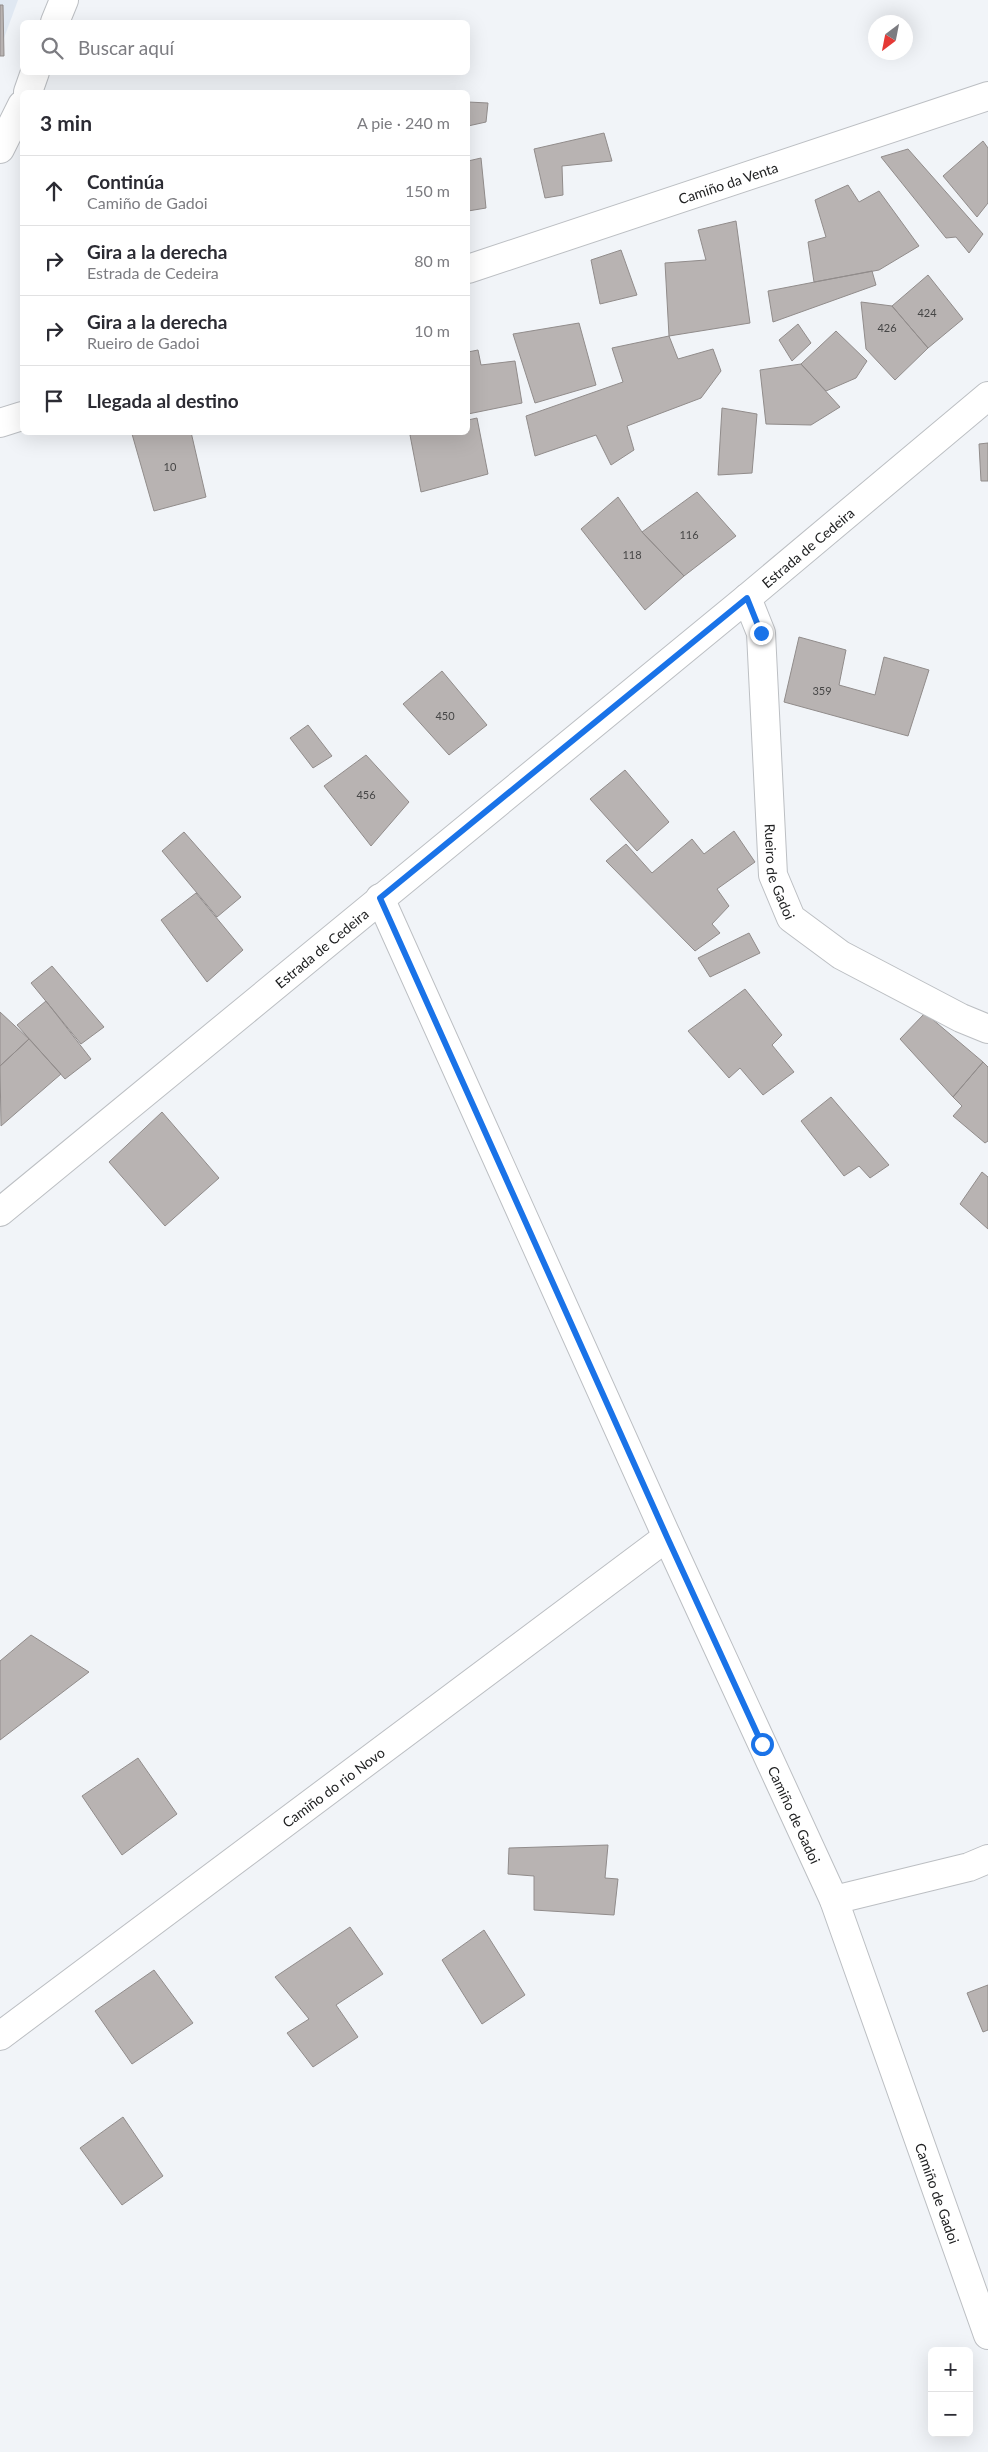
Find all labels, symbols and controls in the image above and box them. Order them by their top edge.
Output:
north arrow [868,15,913,60]
search box [20,20,470,75]
icon: search [38,34,66,62]
text: Buscar aquí [78,36,174,59]
text: 3 min [40,110,92,135]
text: A pie · 240 m [357,113,450,132]
street label: Camiño da Venta [676,158,780,207]
text: Continúa [87,170,164,193]
icon: ahead [40,177,68,205]
text: 150 m [405,181,450,200]
text: Camiño de Gadoi [87,193,208,212]
text: Gira a la derecha [87,240,227,263]
icon: right [40,247,68,275]
text: 80 m [414,251,450,270]
text: Estrada de Cedeira [87,263,219,282]
house number: 424 [917,306,937,319]
text: Gira a la derecha [87,310,227,333]
icon: right [40,317,68,345]
text: 10 m [414,321,450,340]
house number: 426 [877,321,897,334]
text: Rueiro de Gadoi [87,333,200,352]
icon: arrive [40,387,68,415]
text: Llegada al destino [87,389,239,412]
house number: 10 [164,460,177,473]
street label: Estrada de Cedeira [758,504,857,591]
house number: 116 [679,528,699,541]
house number: 118 [622,548,642,561]
route end [750,622,773,645]
house number: 359 [812,684,832,697]
house number: 450 [435,709,455,722]
house number: 456 [356,788,376,801]
street label: Rueiro de Gadoi [762,823,799,922]
street label: Estrada de Cedeira [271,905,371,991]
route start [751,1733,774,1756]
street label: Camiño do rio Novo [279,1743,388,1831]
street label: Camiño de Gadoi [765,1763,825,1866]
street label: Camiño de Gadoi [912,2140,963,2246]
map controls [928,2347,973,2437]
button: + [928,2347,973,2392]
button: − [928,2392,973,2437]

